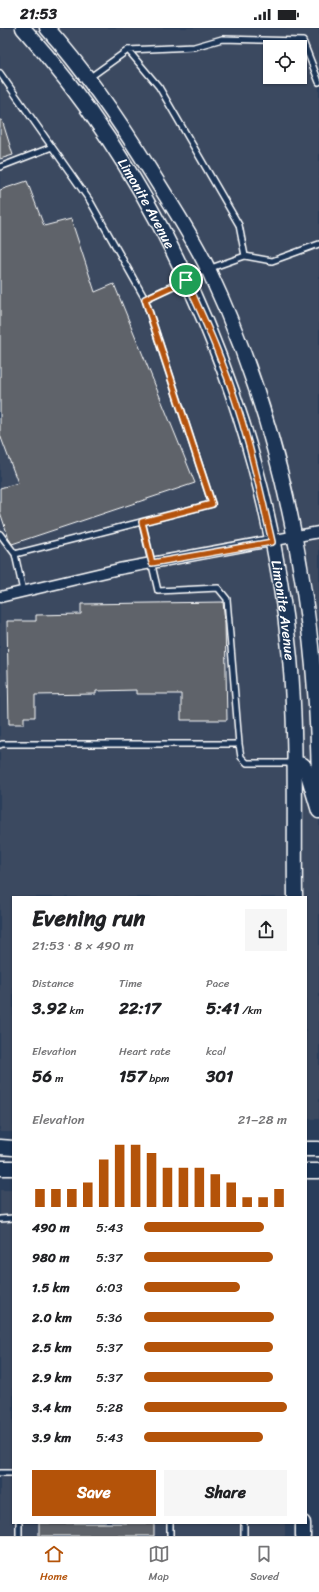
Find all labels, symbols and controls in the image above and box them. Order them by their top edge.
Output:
text: 21:53 [20,1,57,27]
map controls [263,40,307,84]
button: locate [263,40,307,84]
street label: Limonite Avenue [110,153,182,253]
pin [169,263,203,297]
icon: arrive [175,269,197,291]
street label: Limonite Avenue [263,558,302,662]
text: Evening run [32,899,145,938]
button: share [245,909,287,951]
text: 21:53 · 8 × 490 m [32,934,134,957]
text: Distance [32,974,74,993]
text: Time [119,974,142,993]
text: Pace [206,974,229,993]
text: 3.92 [32,993,67,1023]
text: 22:17 [119,993,161,1023]
text: 5:41 [206,993,239,1023]
text: km [67,1001,84,1020]
text: /km [239,1001,262,1020]
text: Elevation [32,1042,77,1061]
text: Heart rate [119,1042,171,1061]
text: kcal [206,1042,226,1061]
text: 56 [32,1061,52,1091]
text: 157 [119,1061,146,1091]
text: 301 [206,1061,233,1091]
text: m [52,1069,63,1088]
text: bpm [146,1069,170,1088]
text: Elevation [32,1108,85,1131]
text: 21–28 m [238,1108,287,1131]
text: 490 m [32,1216,70,1239]
text: 5:43 [96,1216,123,1239]
text: 980 m [32,1246,69,1269]
text: 5:37 [96,1246,122,1269]
text: 1.5 km [32,1276,70,1299]
text: 6:03 [96,1276,123,1299]
text: 2.0 km [32,1306,72,1329]
text: 5:36 [96,1306,122,1329]
text: 2.5 km [32,1336,72,1359]
text: 5:37 [96,1336,122,1359]
text: 2.9 km [32,1366,72,1389]
text: 5:37 [96,1366,122,1389]
text: 3.4 km [32,1396,71,1419]
text: 5:28 [96,1396,123,1419]
text: 3.9 km [32,1426,71,1449]
text: 5:43 [96,1426,123,1449]
button: Save [32,1470,156,1516]
button: Share [164,1470,287,1516]
tab: Home [40,1543,68,1586]
tab: Map [148,1543,170,1586]
tab: Saved [250,1543,279,1586]

